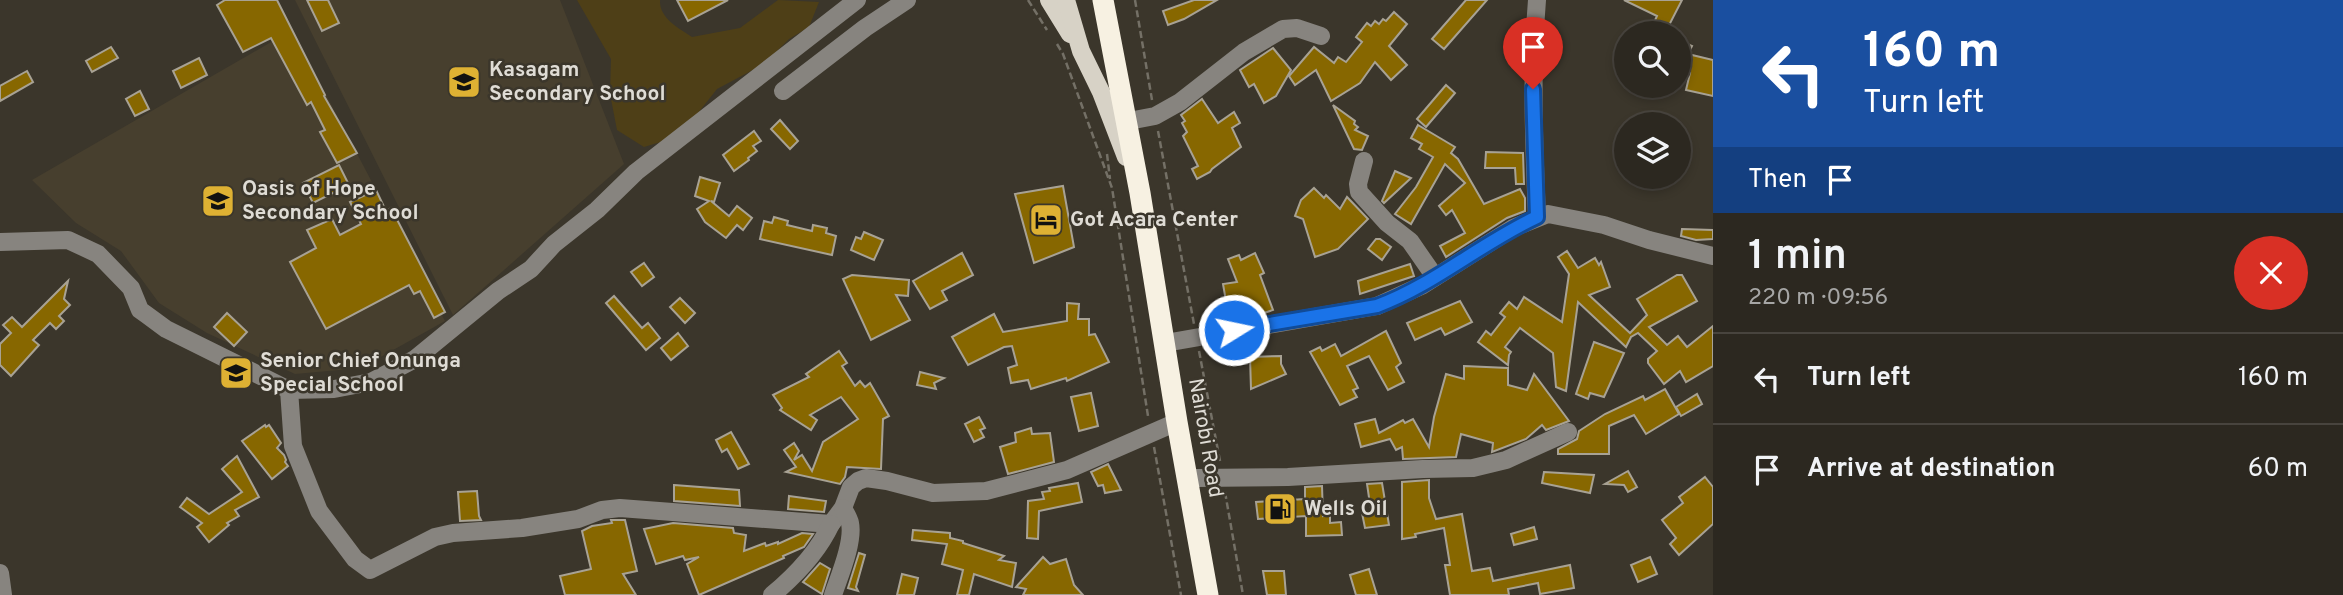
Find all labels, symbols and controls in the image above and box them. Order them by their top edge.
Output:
pin [1503,17,1563,89]
map controls [1614,21,1691,189]
button: search [1614,21,1691,98]
text: 160 m [1863,23,2000,85]
icon: arrive [1514,28,1552,66]
icon: left [1748,28,1839,119]
place label: Kasagam Secondary School [489,57,666,108]
school or university icon: Kasagam Secondary School [445,63,483,101]
text: Turn left [1863,84,1984,124]
button: layers [1614,112,1691,189]
icon: arrive [1821,161,1859,199]
text: Then [1748,164,1807,197]
place label: Oasis of Hope Secondary School [242,176,419,227]
school or university icon: Oasis of Hope Secondary School [199,182,237,220]
hotel icon: Got Acara Center [1027,201,1065,239]
place label: Got Acara Center [1070,207,1238,234]
text: 1 min [1748,231,1847,284]
button: close [2234,236,2308,310]
text: 220 m · 09:56 [1748,284,1888,313]
position arrow [1197,293,1271,367]
place label: Senior Chief Onunga Special School [260,348,461,399]
school or university icon: Senior Chief Onunga Special School [217,354,255,392]
icon: left [1748,360,1786,398]
text: Turn left [1807,362,1911,395]
text: 160 m [2238,362,2308,395]
street label: Nairobi Road [1181,376,1229,500]
icon: arrive [1748,451,1786,489]
text: Arrive at destination [1807,453,2055,486]
text: 60 m [2248,453,2308,486]
fuel station icon: Wells Oil [1261,490,1299,528]
place label: Wells Oil [1304,496,1388,523]

